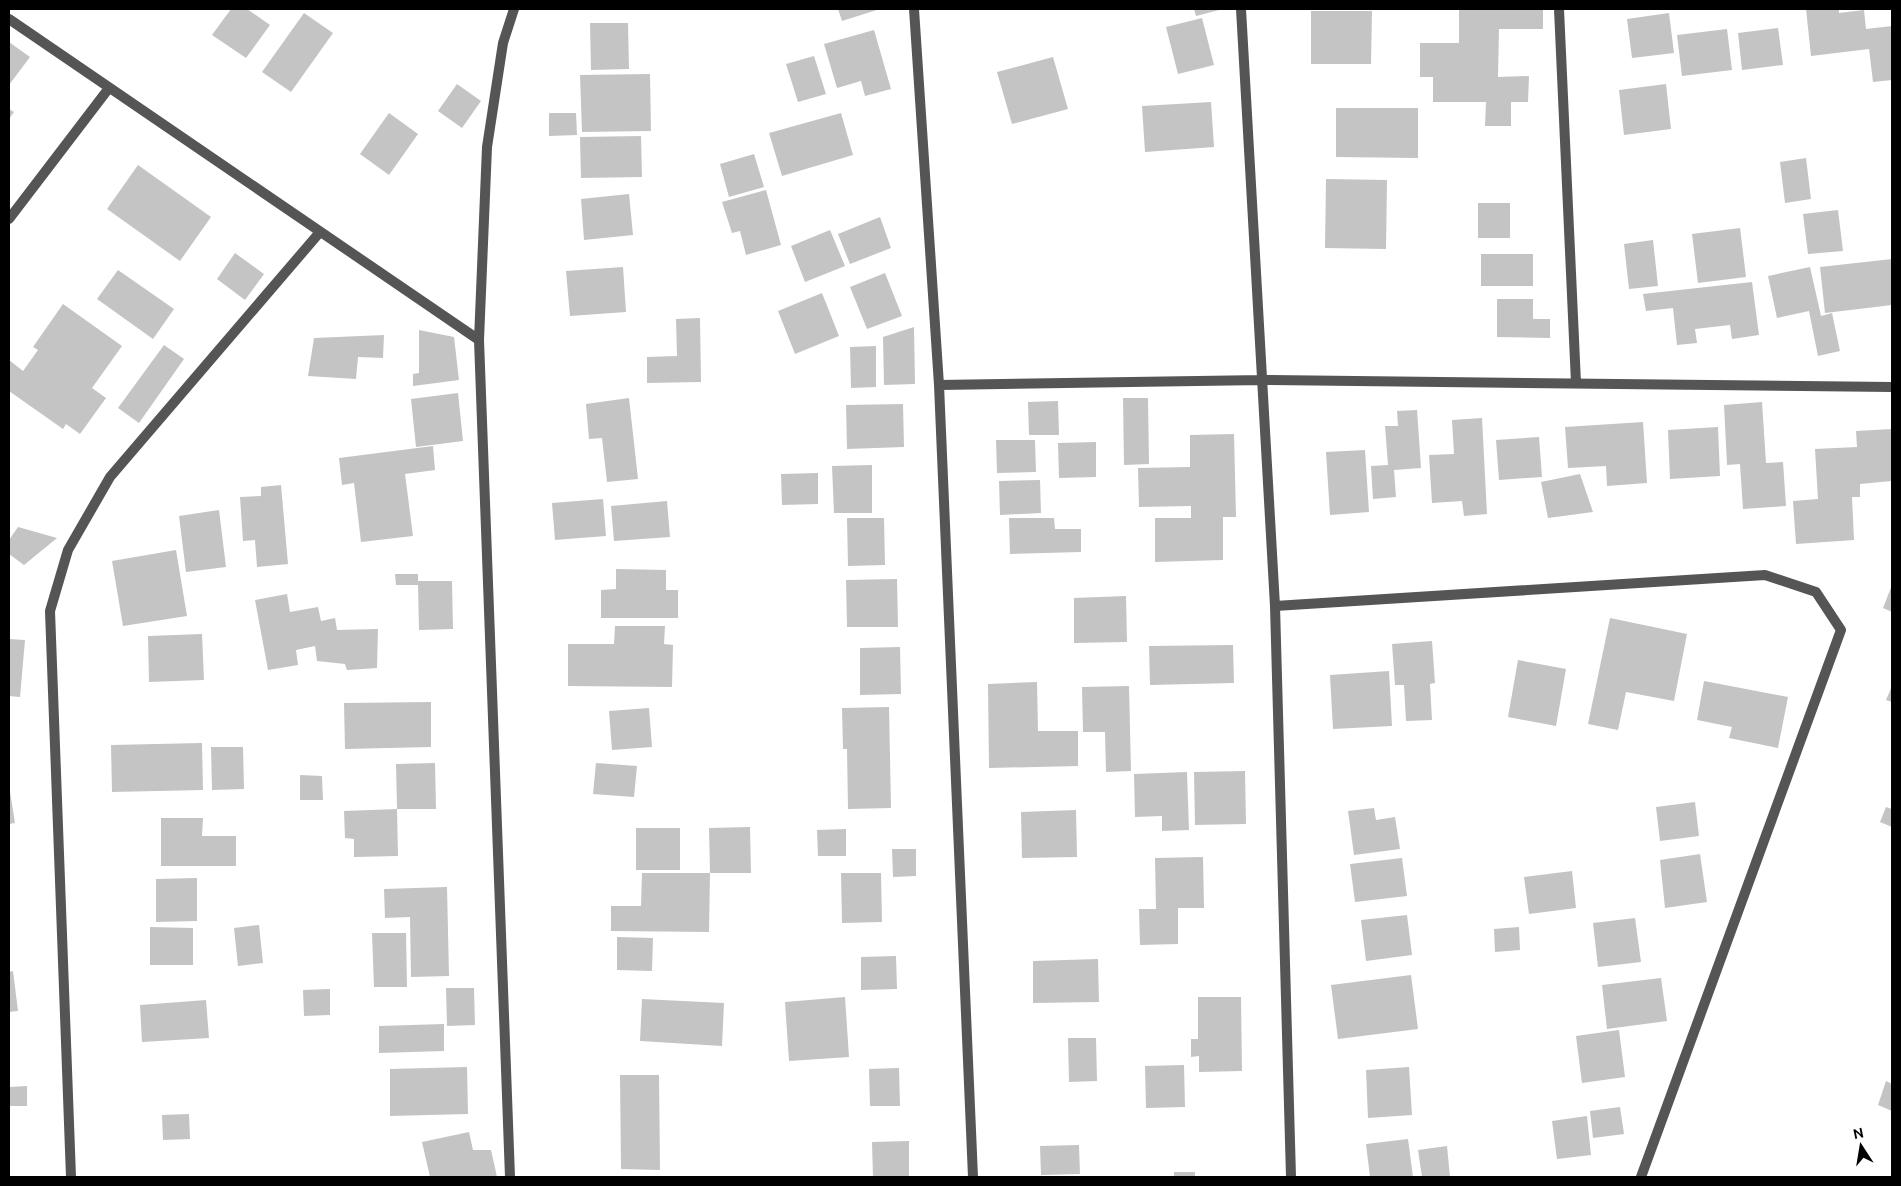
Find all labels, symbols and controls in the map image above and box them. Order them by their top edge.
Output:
north arrow [1836,1121,1886,1171]
text: N [1852,1124,1865,1142]

